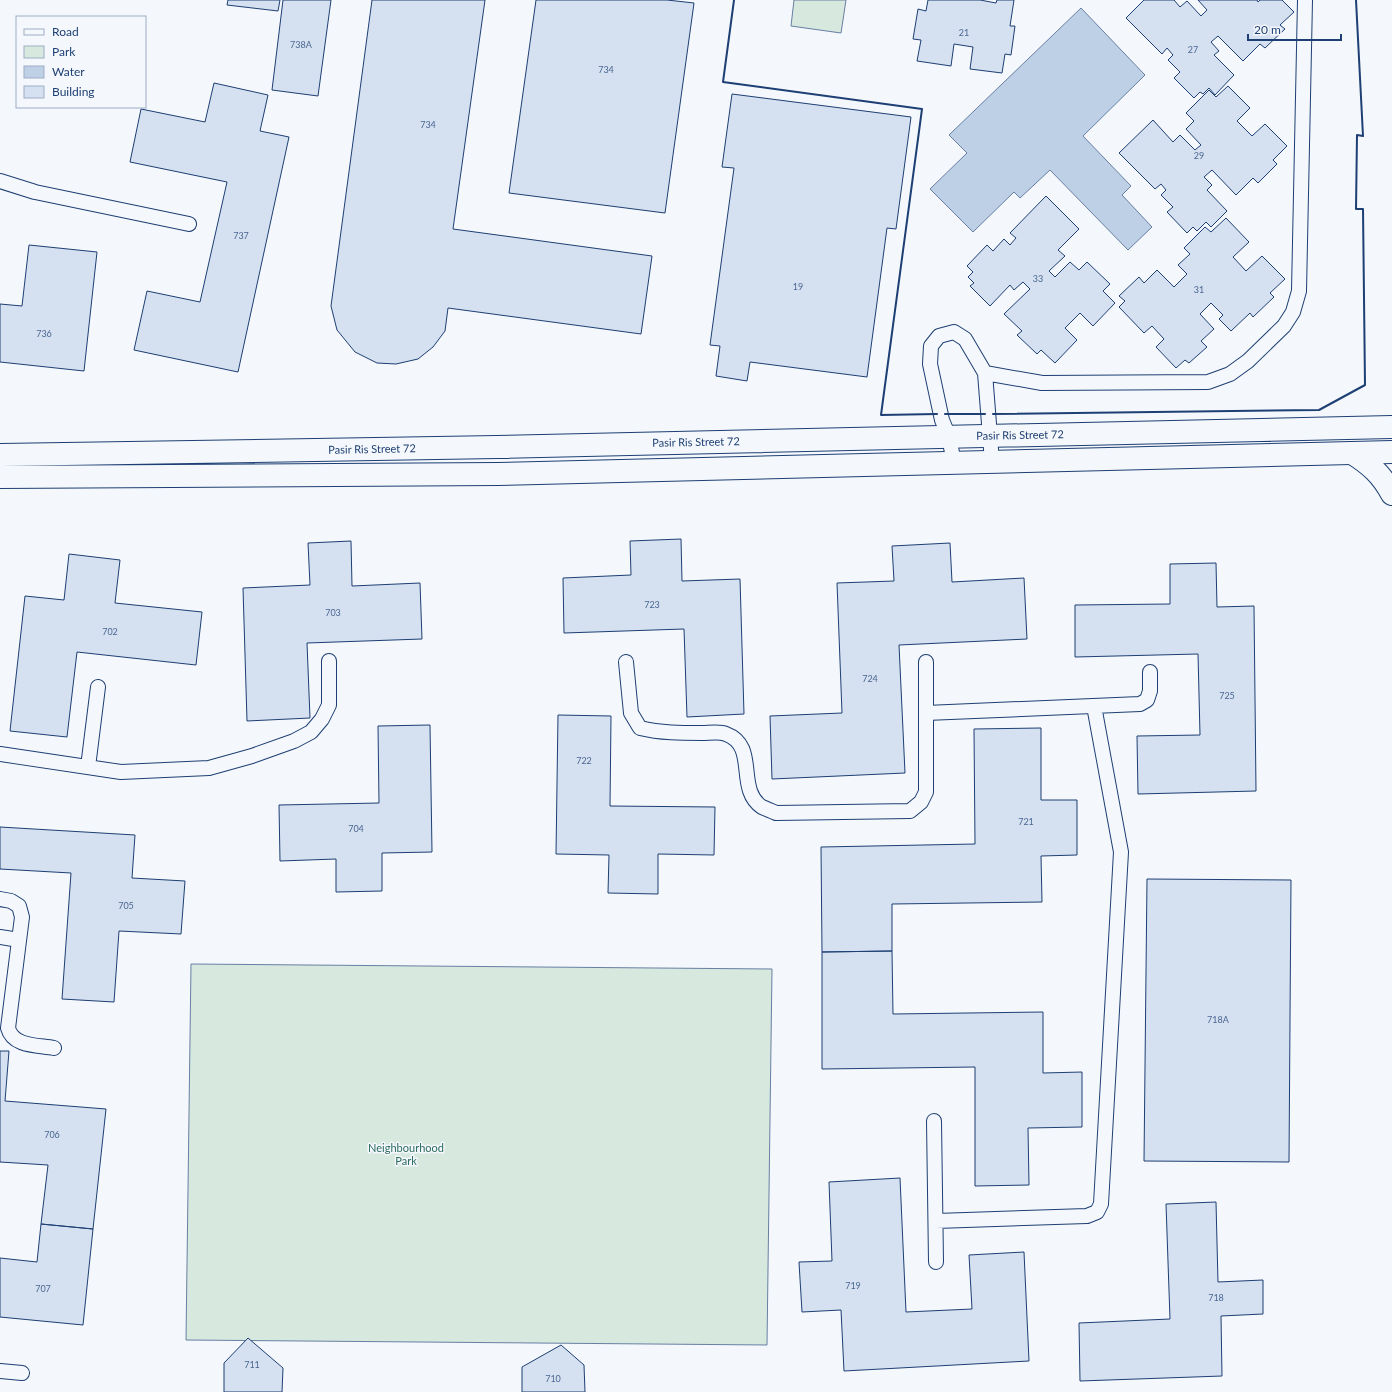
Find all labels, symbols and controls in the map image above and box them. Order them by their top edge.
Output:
legend [16,16,146,108]
scale bar [1248,16,1341,42]
text: 20 m [1254,22,1281,37]
text: Road [52,24,79,39]
house number: 21 [959,27,969,38]
house number: 738A [290,39,313,50]
text: Park [52,44,76,59]
house number: 27 [1188,44,1198,55]
text: Water [52,64,85,79]
house number: 734 [598,64,614,75]
text: Building [52,84,95,99]
house number: 734 [420,119,436,130]
house number: 29 [1194,150,1204,161]
house number: 737 [233,230,249,241]
house number: 33 [1033,273,1043,284]
house number: 19 [793,281,803,292]
house number: 31 [1194,284,1204,295]
house number: 736 [36,328,52,339]
street label: Pasir Ris Street 72 [976,427,1064,442]
street label: Pasir Ris Street 72 [652,434,740,449]
street label: Pasir Ris Street 72 [328,441,416,456]
house number: 723 [644,599,660,610]
house number: 703 [325,607,341,618]
house number: 702 [102,626,118,637]
house number: 724 [862,673,878,684]
house number: 725 [1219,690,1235,701]
house number: 722 [576,755,592,766]
house number: 721 [1018,816,1034,827]
house number: 704 [348,823,364,834]
house number: 705 [118,900,134,911]
house number: 718A [1207,1014,1230,1025]
house number: 706 [44,1129,60,1140]
park label: Neighbourhood Park [368,1141,444,1167]
house number: 719 [845,1280,861,1291]
house number: 707 [35,1283,51,1294]
house number: 718 [1208,1292,1224,1303]
house number: 711 [244,1359,260,1370]
house number: 710 [545,1373,561,1384]

